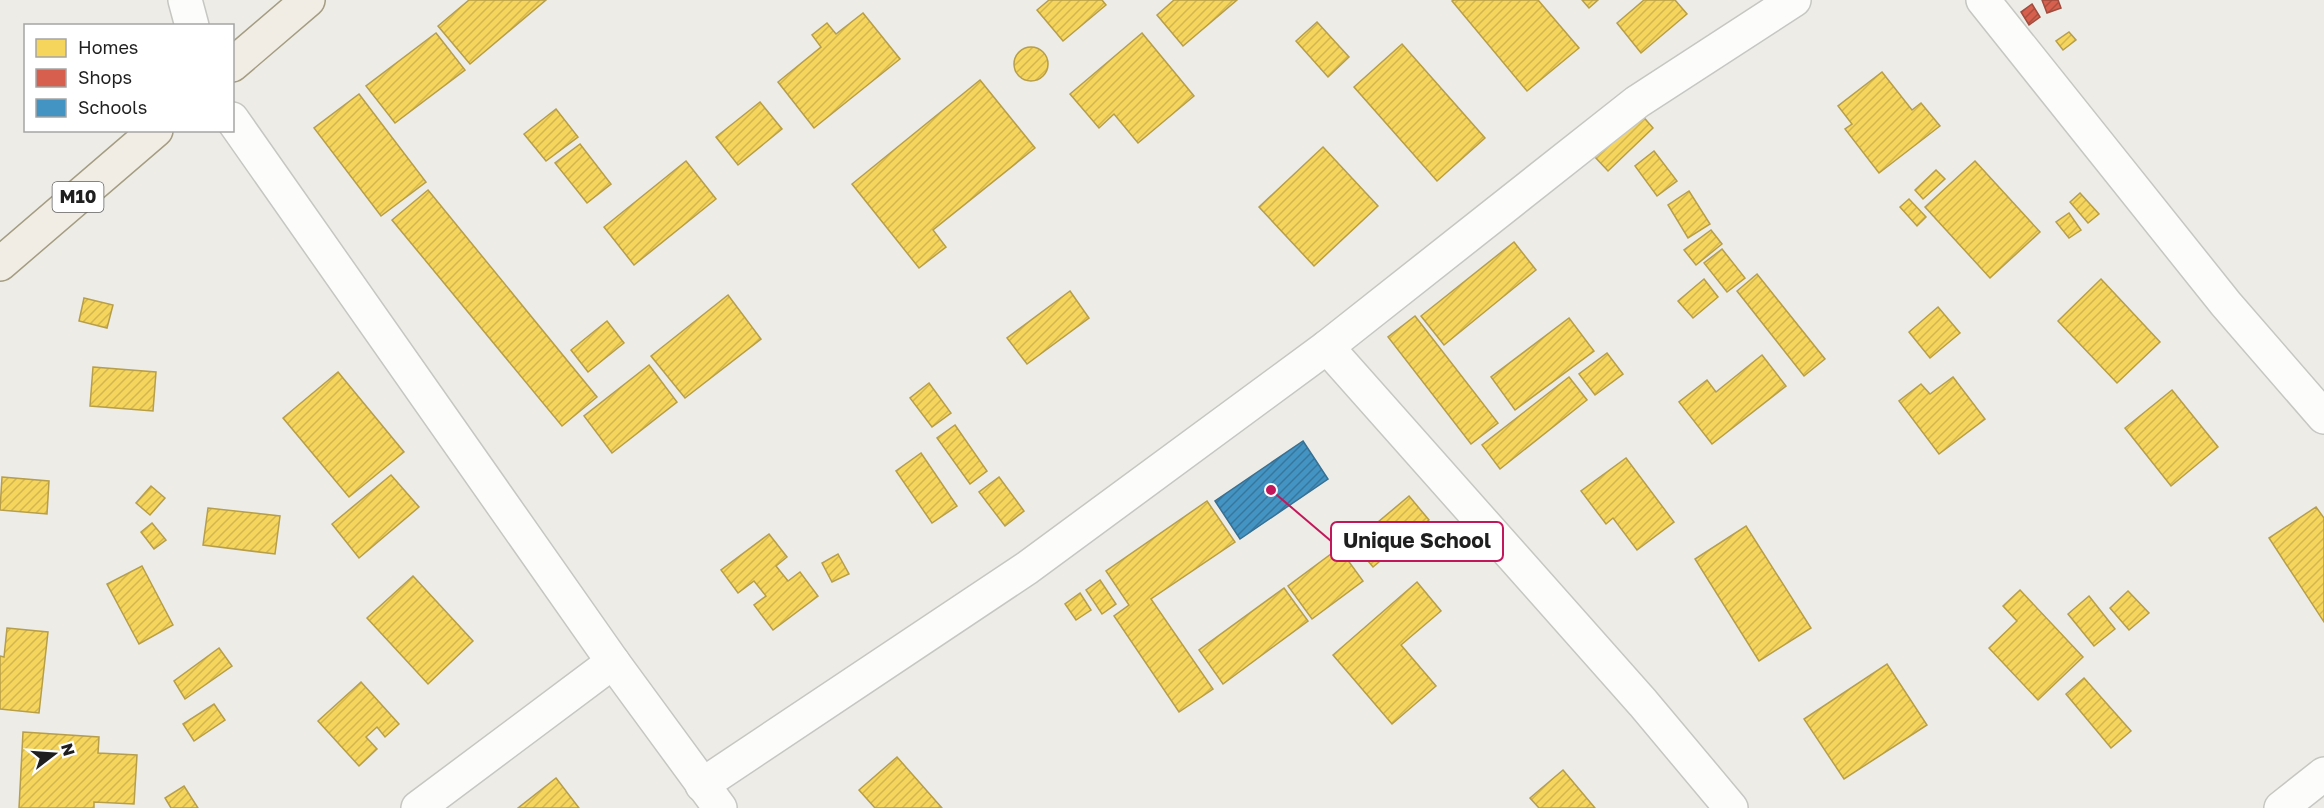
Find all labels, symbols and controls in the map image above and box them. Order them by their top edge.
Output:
legend [24,24,234,132]
text: Homes [78,36,138,58]
text: Shops [78,66,132,88]
text: Schools [78,96,147,118]
road number: M10 [52,182,104,212]
callout: Unique School [1331,522,1503,561]
text: Unique School [1343,527,1491,553]
north arrow [24,724,84,784]
text: N [57,741,80,758]

